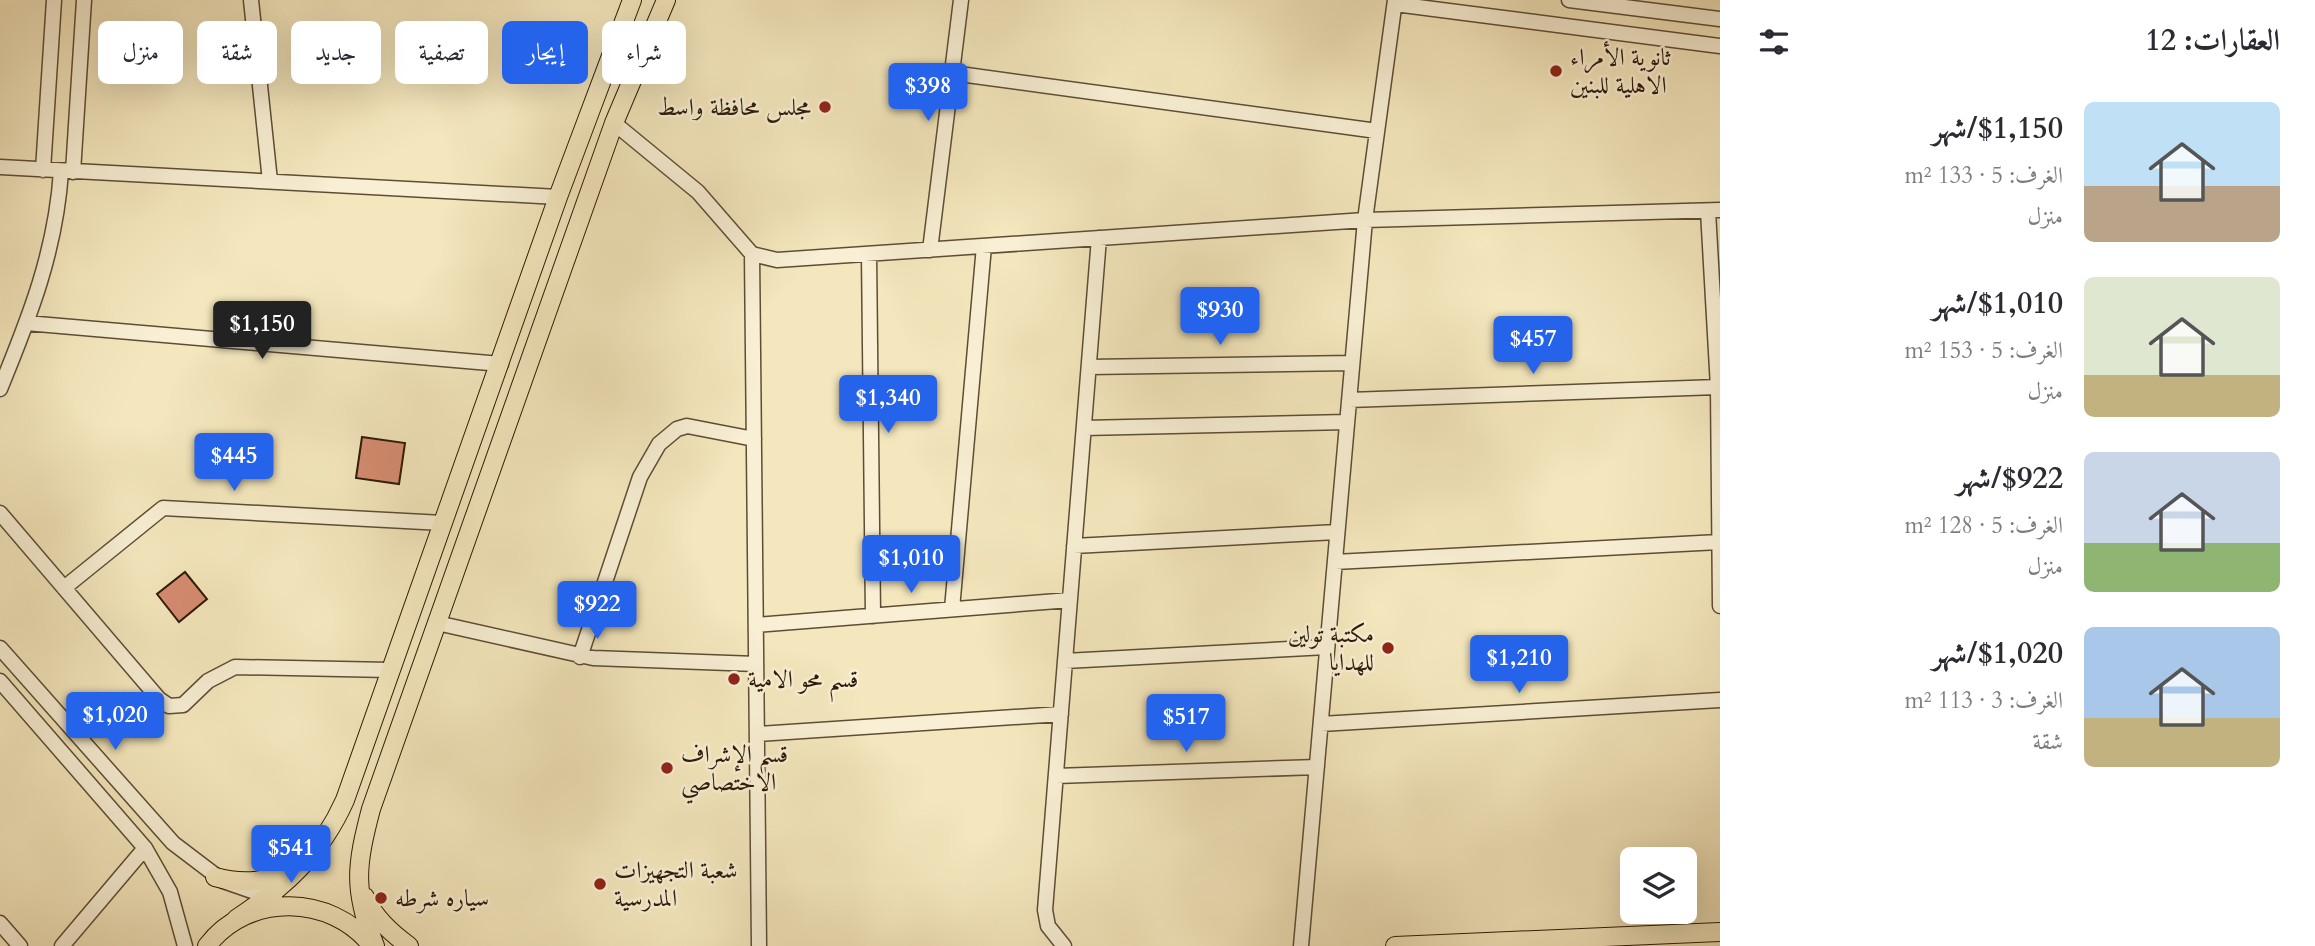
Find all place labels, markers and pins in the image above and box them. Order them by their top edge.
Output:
place label: ثانوية الأمراء الاهلية للبنين [1570,41,1671,102]
marker: ثانوية الأمراء الاهلية للبنين [1548,63,1564,79]
pin: $398 [887,64,969,123]
place label: مجلس محافظة واسط [657,91,811,124]
marker: مجلس محافظة واسط [817,99,833,115]
pin: $930 [1179,288,1261,347]
pin: $1,150 [205,302,319,361]
pin: $457 [1492,316,1574,376]
pin: $1,340 [831,376,945,435]
pin: $445 [193,434,275,493]
pin: $1,010 [854,536,968,595]
pin: $922 [556,582,638,641]
place label: مكتبة تولين للهدايا [1288,618,1374,679]
pin: $1,210 [1462,636,1576,695]
marker: مكتبة تولين للهدايا [1380,640,1396,656]
place label: قسم محو الامية [748,663,858,703]
marker: قسم محو الامية [726,671,742,687]
pin: $1,020 [58,692,172,752]
pin: $517 [1145,694,1227,754]
place label: قسم الإشراف الاختصاصي [681,738,788,804]
marker: قسم الإشراف الاختصاصي [659,760,675,776]
pin: $541 [250,826,332,885]
place label: شعبة التجهيزات المدرسية [614,854,738,915]
marker: شعبة التجهيزات المدرسية [592,876,608,892]
place label: سياره شرطه [395,882,489,915]
marker: سياره شرطه [373,890,389,906]

